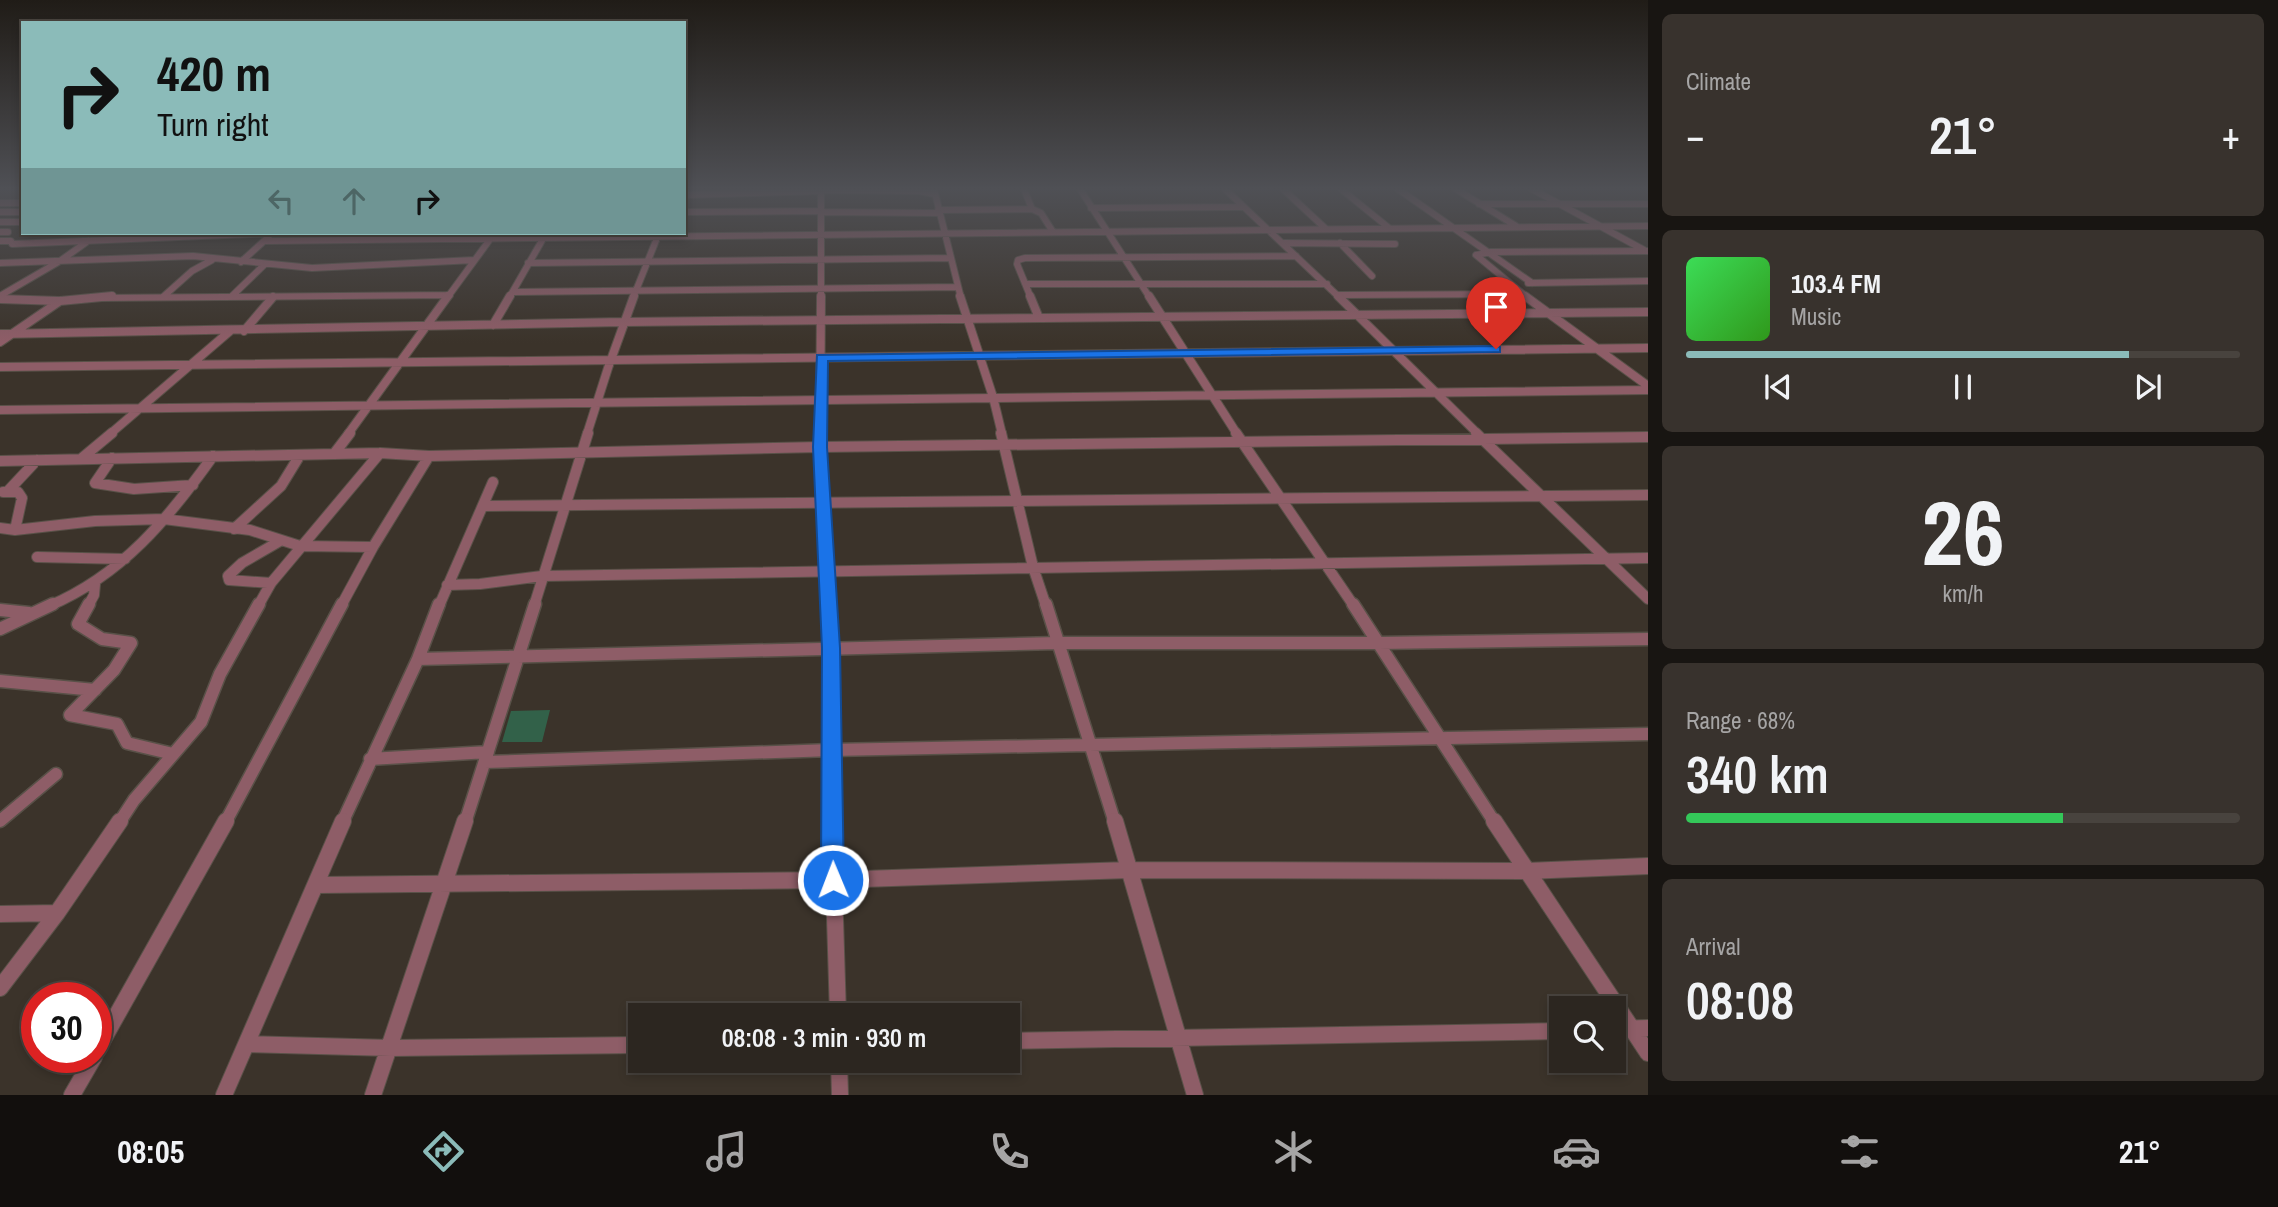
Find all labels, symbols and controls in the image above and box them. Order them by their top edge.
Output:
text: 420 m [157,40,271,106]
icon: right [42,49,133,140]
text: Climate [1686,66,1751,97]
text: 21° [1929,100,1997,170]
text: Turn right [157,103,269,146]
text: − [1686,110,1704,161]
text: + [2222,110,2240,161]
icon: left [262,182,300,220]
icon: ahead [335,182,373,220]
icon: right [408,182,446,220]
text: 103.4 FM [1791,266,1881,301]
pin [1466,277,1526,349]
icon: arrive [1477,288,1515,326]
text: Music [1791,301,1841,332]
icon: previous [1759,368,1797,406]
icon: pause [1944,368,1982,406]
icon: next [2129,368,2167,406]
text: 26 [1922,471,2005,593]
text: km/h [1943,578,1983,609]
text: Range · 68% [1686,705,1795,736]
text: 340 km [1686,739,1829,809]
position arrow [796,843,870,917]
text: Arrival [1686,931,1741,962]
text: 08:08 [1686,965,1794,1035]
speed limit sign: 30 [21,982,112,1073]
map controls [1549,996,1626,1073]
button: search [1549,996,1626,1073]
text: 08:08 · 3 min · 930 m [722,1020,926,1055]
icon: directions [419,1127,468,1176]
icon: music [702,1127,751,1176]
icon: phone [985,1127,1034,1176]
icon: climate [1269,1127,1318,1176]
icon: car [1552,1127,1601,1176]
icon: filters [1835,1127,1884,1176]
text: 08:05 [117,1130,184,1173]
text: 21° [2119,1130,2161,1173]

